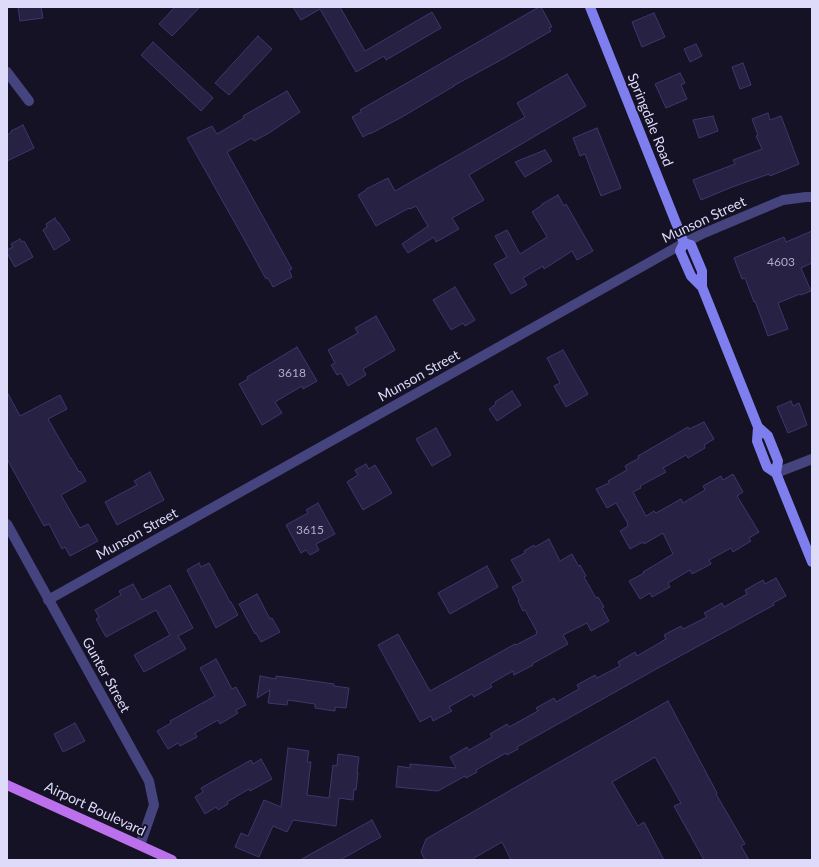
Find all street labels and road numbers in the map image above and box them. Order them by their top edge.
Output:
street label: Springdale Road [624,71,676,169]
street label: Munson Street [659,193,749,247]
street label: Munson Street [375,347,463,405]
street label: Munson Street [93,505,181,563]
street label: Gunter Street [78,634,134,716]
street label: Airport Boulevard [42,778,148,840]

